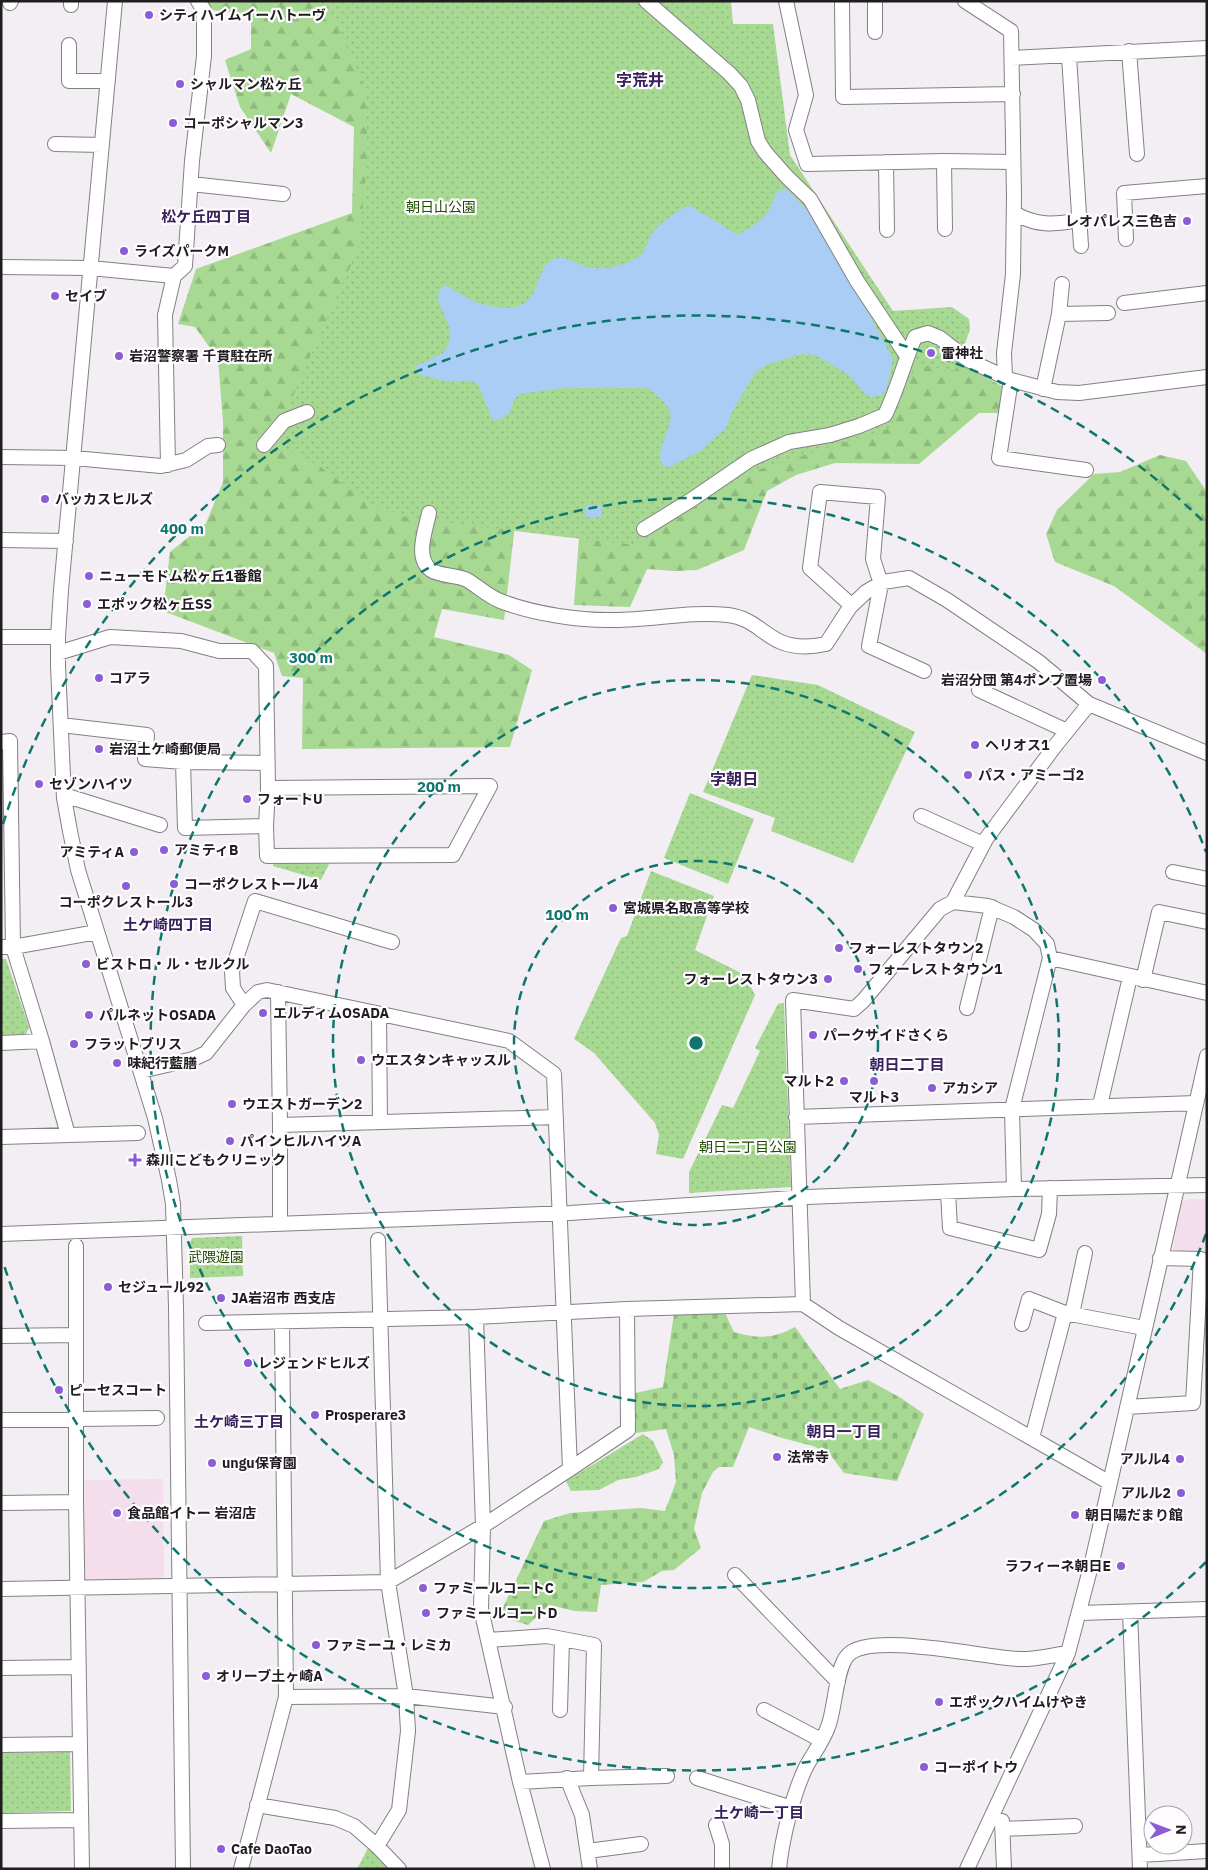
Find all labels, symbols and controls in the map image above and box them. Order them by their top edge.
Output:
place label: シティハイムイーハトーヴ [159,6,326,24]
marker: シティハイムイーハトーヴ [143,9,155,21]
district label: 字荒井 [616,70,664,90]
place label: シャルマン松ヶ丘 [190,75,302,93]
marker: シャルマン松ヶ丘 [174,78,186,90]
place label: コーポシャルマン3 [183,114,303,132]
marker: コーポシャルマン3 [167,117,179,129]
park label: 朝日山公園 [406,198,476,216]
district label: 松ケ丘四丁目 [161,207,251,226]
place label: レオパレス三色吉 [1065,212,1177,230]
marker: レオパレス三色吉 [1181,215,1193,227]
place label: ライズパークM [134,242,229,260]
marker: ライズパークM [118,245,130,257]
place label: セイブ [65,287,107,305]
marker: セイブ [49,290,61,302]
place label: 雷神社 [941,344,983,362]
place label: 岩沼警察署 千貫駐在所 [129,347,272,365]
marker: 雷神社 [925,347,937,359]
marker: 岩沼警察署 千貫駐在所 [113,350,125,362]
place label: バッカスヒルズ [55,490,153,508]
marker: バッカスヒルズ [39,493,51,505]
text: 400 m [160,519,204,538]
place label: ニューモドム松ヶ丘1番館 [99,567,261,585]
marker: ニューモドム松ヶ丘1番館 [83,570,95,582]
place label: エポック松ヶ丘SS [97,595,213,613]
marker: エポック松ヶ丘SS [81,598,93,610]
text: 300 m [289,648,333,667]
place label: コアラ [109,669,151,687]
place label: 岩沼分団 第4ポンプ置場 [941,671,1092,689]
marker: コアラ [93,672,105,684]
marker: 岩沼分団 第4ポンプ置場 [1096,674,1108,686]
place label: ヘリオス1 [985,736,1050,754]
marker: ヘリオス1 [969,739,981,751]
place label: 岩沼土ケ崎郵便局 [109,740,221,758]
marker: 岩沼土ケ崎郵便局 [93,743,105,755]
place label: パス・アミーゴ2 [978,766,1084,784]
district label: 字朝日 [710,769,758,789]
marker: パス・アミーゴ2 [962,769,974,781]
place label: セゾンハイツ [49,775,133,793]
text: 200 m [417,777,461,796]
marker: セゾンハイツ [33,778,45,790]
place label: フォートU [257,790,323,808]
marker: フォートU [241,793,253,805]
place label: アミティB [174,841,238,859]
place label: アミティA [60,843,124,861]
marker: アミティB [158,844,170,856]
marker: アミティA [128,846,140,858]
place label: コーポクレストール4 [184,875,318,893]
marker: コーポクレストール4 [168,878,180,890]
marker: コーポクレストール3 [120,880,132,892]
place label: コーポクレストール3 [59,893,193,911]
place label: 宮城県名取高等学校 [623,899,749,917]
marker: 宮城県名取高等学校 [607,902,619,914]
text: 100 m [545,905,589,924]
district label: 土ケ崎四丁目 [123,915,213,934]
place label: フォーレストタウン2 [849,939,983,957]
marker: フォーレストタウン2 [833,942,845,954]
place label: ビストロ・ル・セルクル [96,955,250,973]
marker: ビストロ・ル・セルクル [80,958,92,970]
place label: フォーレストタウン1 [868,960,1003,978]
marker: フォーレストタウン1 [852,963,864,975]
place label: フォーレストタウン3 [684,970,818,988]
marker: フォーレストタウン3 [822,973,834,985]
place label: エルディムOSADA [273,1004,390,1022]
place label: パルネットOSADA [99,1006,217,1024]
marker: エルディムOSADA [257,1007,269,1019]
marker: パルネットOSADA [83,1009,95,1021]
place label: パークサイドさくら [823,1026,949,1044]
marker: パークサイドさくら [807,1029,819,1041]
centre of rings [687,1034,705,1052]
place label: フラットブリス [84,1035,182,1053]
marker: フラットブリス [68,1038,80,1050]
place label: ウエスタンキャッスル [371,1051,511,1069]
place label: 味紀行藍膳 [127,1054,197,1072]
marker: ウエスタンキャッスル [355,1054,367,1066]
district label: 朝日二丁目 [869,1055,945,1074]
marker: 味紀行藍膳 [111,1057,123,1069]
place label: マルト2 [784,1072,834,1090]
marker: マルト2 [838,1075,850,1087]
marker: マルト3 [868,1075,880,1087]
place label: アカシア [942,1079,998,1097]
marker: アカシア [926,1082,938,1094]
place label: マルト3 [849,1088,899,1106]
place label: ウエストガーデン2 [242,1095,362,1113]
marker: ウエストガーデン2 [226,1098,238,1110]
place label: パインヒルハイツA [240,1132,362,1150]
marker: パインヒルハイツA [224,1135,236,1147]
park label: 朝日二丁目公園 [699,1138,797,1156]
place label: 森川こどもクリニック [146,1151,286,1169]
marker: 森川こどもクリニック [128,1153,142,1167]
park label: 武隈遊園 [188,1248,244,1266]
place label: セジュール92 [118,1278,204,1296]
marker: セジュール92 [102,1281,114,1293]
place label: JA岩沼市 西支店 [231,1289,335,1307]
marker: JA岩沼市 西支店 [215,1292,227,1304]
place label: レジェンドヒルズ [258,1354,370,1372]
marker: レジェンドヒルズ [242,1357,254,1369]
place label: ピーセスコート [69,1381,167,1399]
marker: ピーセスコート [53,1384,65,1396]
place label: Prosperare3 [325,1406,406,1424]
marker: Prosperare3 [309,1409,321,1421]
district label: 土ケ崎三丁目 [194,1412,284,1431]
district label: 朝日一丁目 [806,1422,882,1441]
place label: 法常寺 [787,1448,829,1466]
place label: アルル4 [1120,1450,1170,1468]
marker: 法常寺 [771,1451,783,1463]
marker: アルル4 [1174,1453,1186,1465]
place label: ungu保育園 [222,1454,297,1472]
marker: ungu保育園 [206,1457,218,1469]
place label: アルル2 [1121,1484,1171,1502]
marker: アルル2 [1175,1487,1187,1499]
place label: 食品館イトー 岩沼店 [127,1504,256,1522]
place label: 朝日陽だまり館 [1085,1506,1183,1524]
marker: 食品館イトー 岩沼店 [111,1507,123,1519]
marker: 朝日陽だまり館 [1069,1509,1081,1521]
place label: ラフィーネ朝日E [1005,1557,1111,1575]
marker: ラフィーネ朝日E [1115,1560,1127,1572]
place label: ファミールコートC [433,1579,554,1597]
marker: ファミールコートC [417,1582,429,1594]
place label: ファミールコートD [436,1604,558,1622]
marker: ファミールコートD [420,1607,432,1619]
place label: ファミーユ・レミカ [326,1636,452,1654]
marker: ファミーユ・レミカ [310,1639,322,1651]
place label: オリーブ土ヶ崎A [216,1667,323,1685]
marker: オリーブ土ヶ崎A [200,1670,212,1682]
place label: エポックハイムけやき [949,1693,1088,1711]
marker: エポックハイムけやき [933,1696,945,1708]
place label: コーポイトウ [934,1758,1018,1776]
marker: コーポイトウ [918,1761,930,1773]
district label: 土ケ崎一丁目 [714,1803,804,1822]
north arrow [1143,1805,1193,1855]
text: N [1172,1825,1190,1835]
place label: Cafe DaoTao [231,1840,312,1858]
marker: Cafe DaoTao [215,1843,227,1855]

